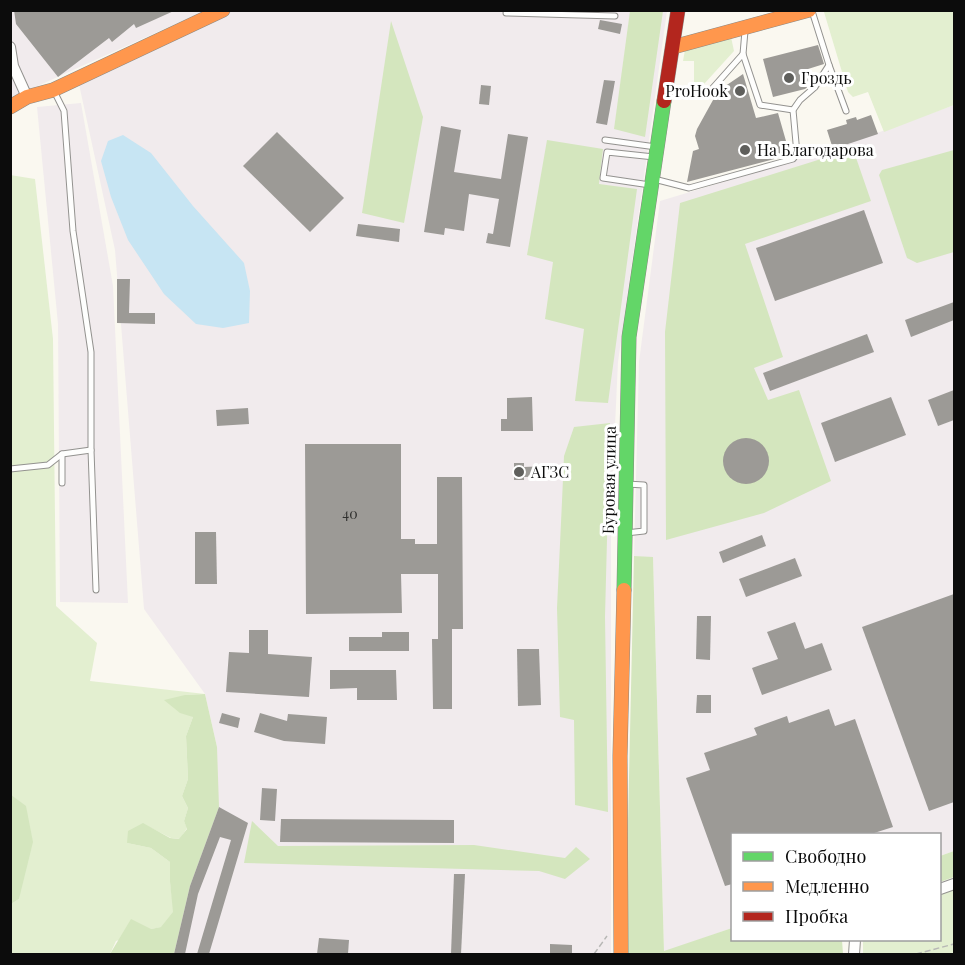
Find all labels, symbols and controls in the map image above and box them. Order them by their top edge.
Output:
place label: Гроздь [801,67,852,88]
marker: Гроздь [782,71,796,85]
place label: ProHook [665,80,728,101]
marker: ProHook [733,84,747,98]
place label: На Благодарова [757,139,874,160]
marker: На Благодарова [738,143,752,157]
street label: Буровая улица [597,426,620,534]
place label: АГЗС [530,461,569,482]
marker: АГЗС [512,465,526,479]
house number: 40 [342,504,358,523]
legend [731,833,941,941]
text: Свободно [785,844,866,868]
text: Медленно [785,874,870,898]
text: Пробка [785,904,848,928]

